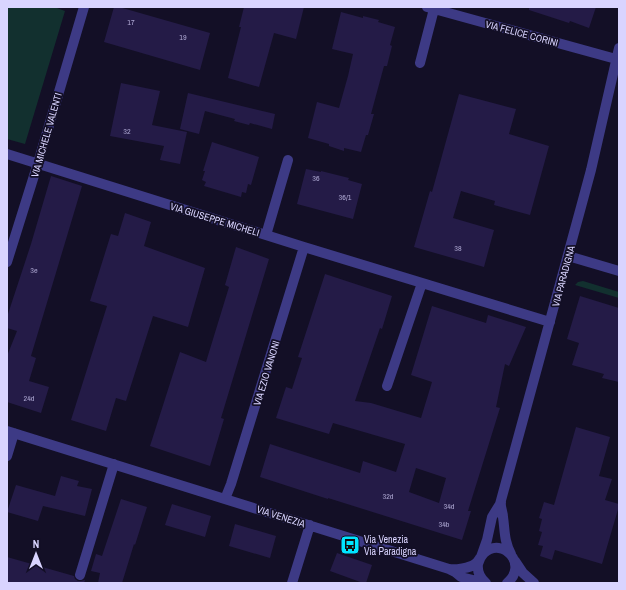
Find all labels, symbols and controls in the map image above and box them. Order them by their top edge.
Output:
house number: 17 [127,17,135,27]
street label: VIA FELICE CORINI [484,18,560,49]
house number: 19 [179,32,187,42]
street label: VIA MICHELE VALENTI [28,91,65,179]
house number: 32 [123,126,131,136]
house number: 36 [312,173,320,183]
house number: 36/1 [339,192,352,202]
street label: VIA GIUSEPPE MICHELI [169,200,261,239]
house number: 38 [454,243,462,253]
street label: VIA PARADIGNA [549,244,578,308]
house number: 3e [30,265,38,275]
street label: VIA EZIO VANONI [250,339,283,407]
house number: 24d [24,393,35,403]
house number: 32d [383,491,394,501]
house number: 34d [444,501,455,511]
street label: VIA VENEZIA [255,503,307,531]
house number: 34b [439,519,450,529]
place label: Via Venezia Via Paradigna [364,533,417,558]
north arrow [16,534,56,574]
bus stop icon: Via Venezia Via Paradigna [339,534,361,556]
text: N [33,537,39,551]

